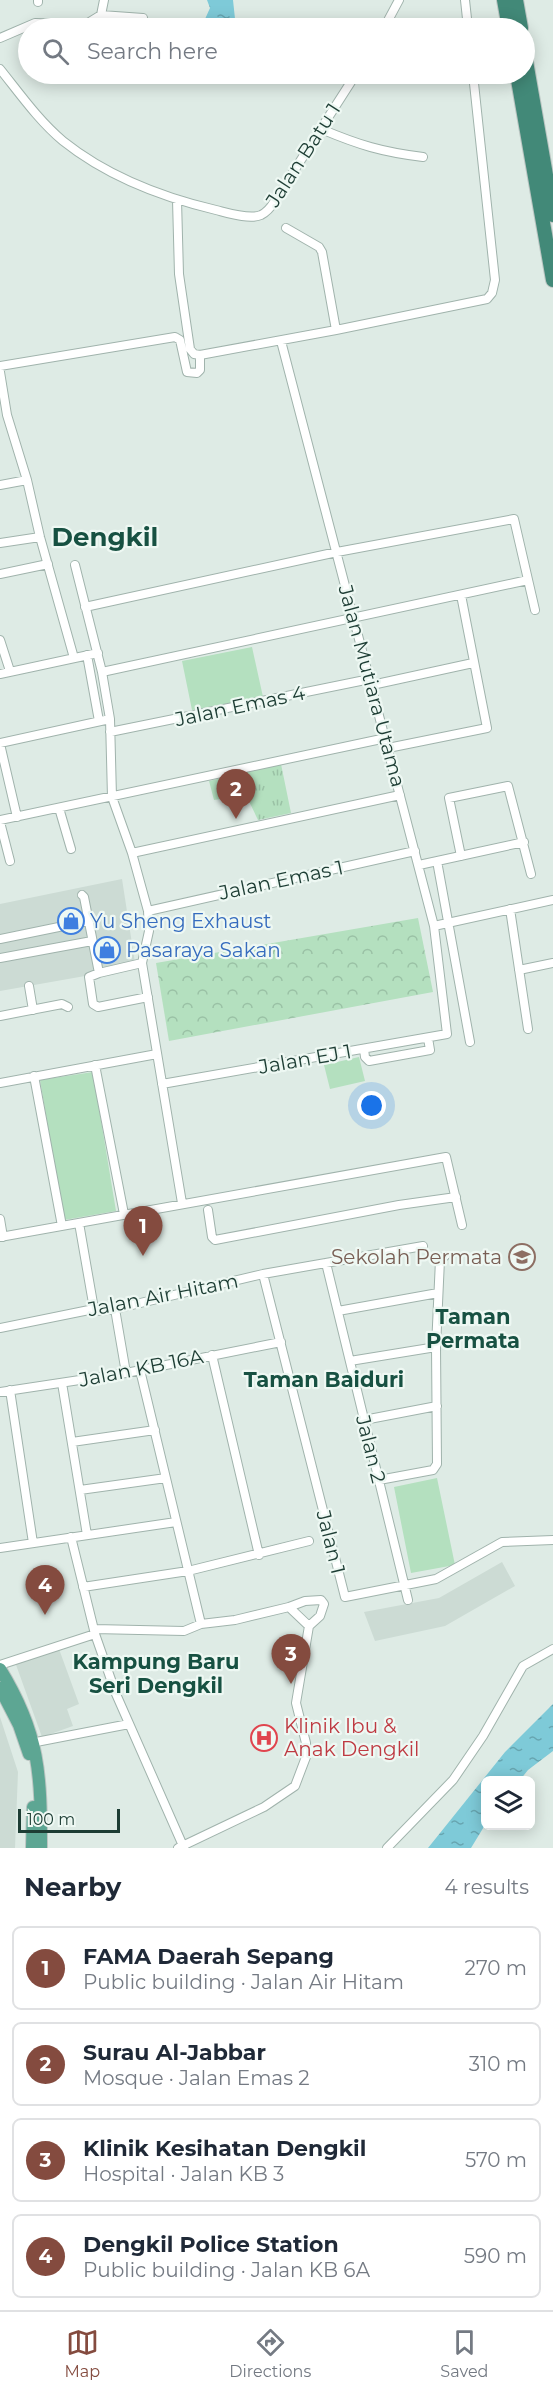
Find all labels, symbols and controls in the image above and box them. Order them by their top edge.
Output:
search box [18,18,535,84]
icon: search [39,35,72,68]
text: Search here [87,38,218,65]
street label: Jalan Batu 1 [260,99,345,212]
district label: Dengkil [52,521,158,553]
street label: Jalan Mutiara Utama [333,581,411,790]
street label: Jalan Emas 4 [172,680,307,732]
pin: 2 [216,770,256,819]
street label: Jalan Emas 1 [216,855,345,905]
shop icon: Yu Sheng Exhaust [56,906,86,936]
place label: Yu Sheng Exhaust [90,909,271,933]
shop icon: Pasaraya Sakan [92,935,122,965]
place label: Pasaraya Sakan [126,938,281,962]
street label: Jalan EJ 1 [256,1039,353,1079]
your location [357,1091,386,1120]
pin: 1 [124,1206,162,1256]
school or university icon: Sekolah Permata [507,1242,537,1272]
place label: Sekolah Permata [331,1245,502,1269]
street label: Jalan Air Hitam [85,1269,240,1322]
district label: Taman Permata [426,1304,520,1353]
street label: Jalan KB 16A [76,1344,206,1392]
district label: Taman Baiduri [244,1367,404,1392]
street label: Jalan 2 [351,1412,391,1485]
street label: Jalan 1 [311,1507,351,1576]
pin: 4 [26,1566,64,1615]
pin: 3 [272,1634,310,1684]
district label: Kampung Baru Seri Dengkil [73,1649,239,1698]
place label: Klinik Ibu & Anak Dengkil [284,1714,419,1761]
hospital icon: Klinik Ibu & Anak Dengkil [249,1723,279,1753]
map controls [481,1776,535,1830]
button: layers [481,1776,535,1830]
scale bar [18,1806,120,1834]
text: 100 m [27,1810,75,1829]
text: Nearby [24,1871,121,1903]
text: 4 results [444,1875,529,1899]
text: FAMA Daerah Sepang [83,1943,334,1970]
text: 1 [42,1956,49,1980]
text: 270 m [465,1956,527,1980]
text: Public building · Jalan Air Hitam [83,1970,404,1994]
text: Surau Al-Jabbar [83,2039,266,2066]
text: 2 [40,2052,51,2076]
text: 310 m [469,2052,527,2076]
text: Mosque · Jalan Emas 2 [83,2066,310,2090]
text: Klinik Kesihatan Dengkil [83,2135,366,2162]
text: 3 [40,2148,51,2172]
text: 570 m [465,2148,527,2172]
text: Hospital · Jalan KB 3 [83,2162,284,2186]
text: Dengkil Police Station [83,2231,339,2258]
text: 4 [39,2244,52,2268]
text: 590 m [464,2244,527,2268]
text: Public building · Jalan KB 6A [83,2258,370,2282]
tab: Map [65,2326,100,2381]
tab: Directions [229,2326,311,2381]
tab: Saved [440,2326,488,2381]

